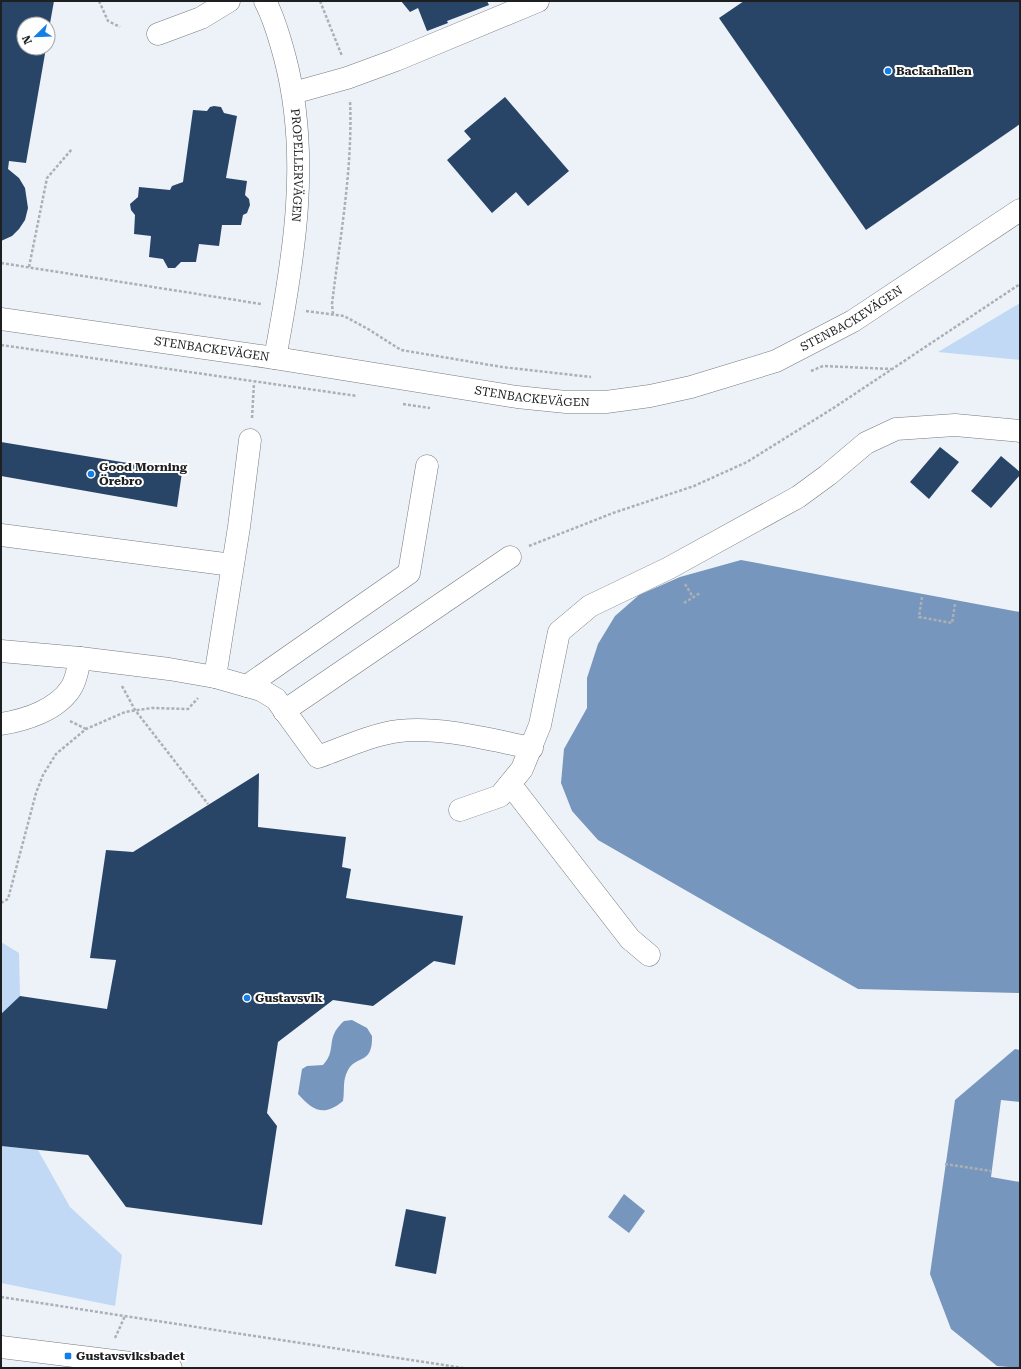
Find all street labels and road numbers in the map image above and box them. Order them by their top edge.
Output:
street label: PROPELLERVÄGEN [288,108,305,223]
street label: STENBACKEVÄGEN [798,283,905,354]
street label: STENBACKEVÄGEN [153,334,271,364]
street label: STENBACKEVÄGEN [473,383,590,409]

